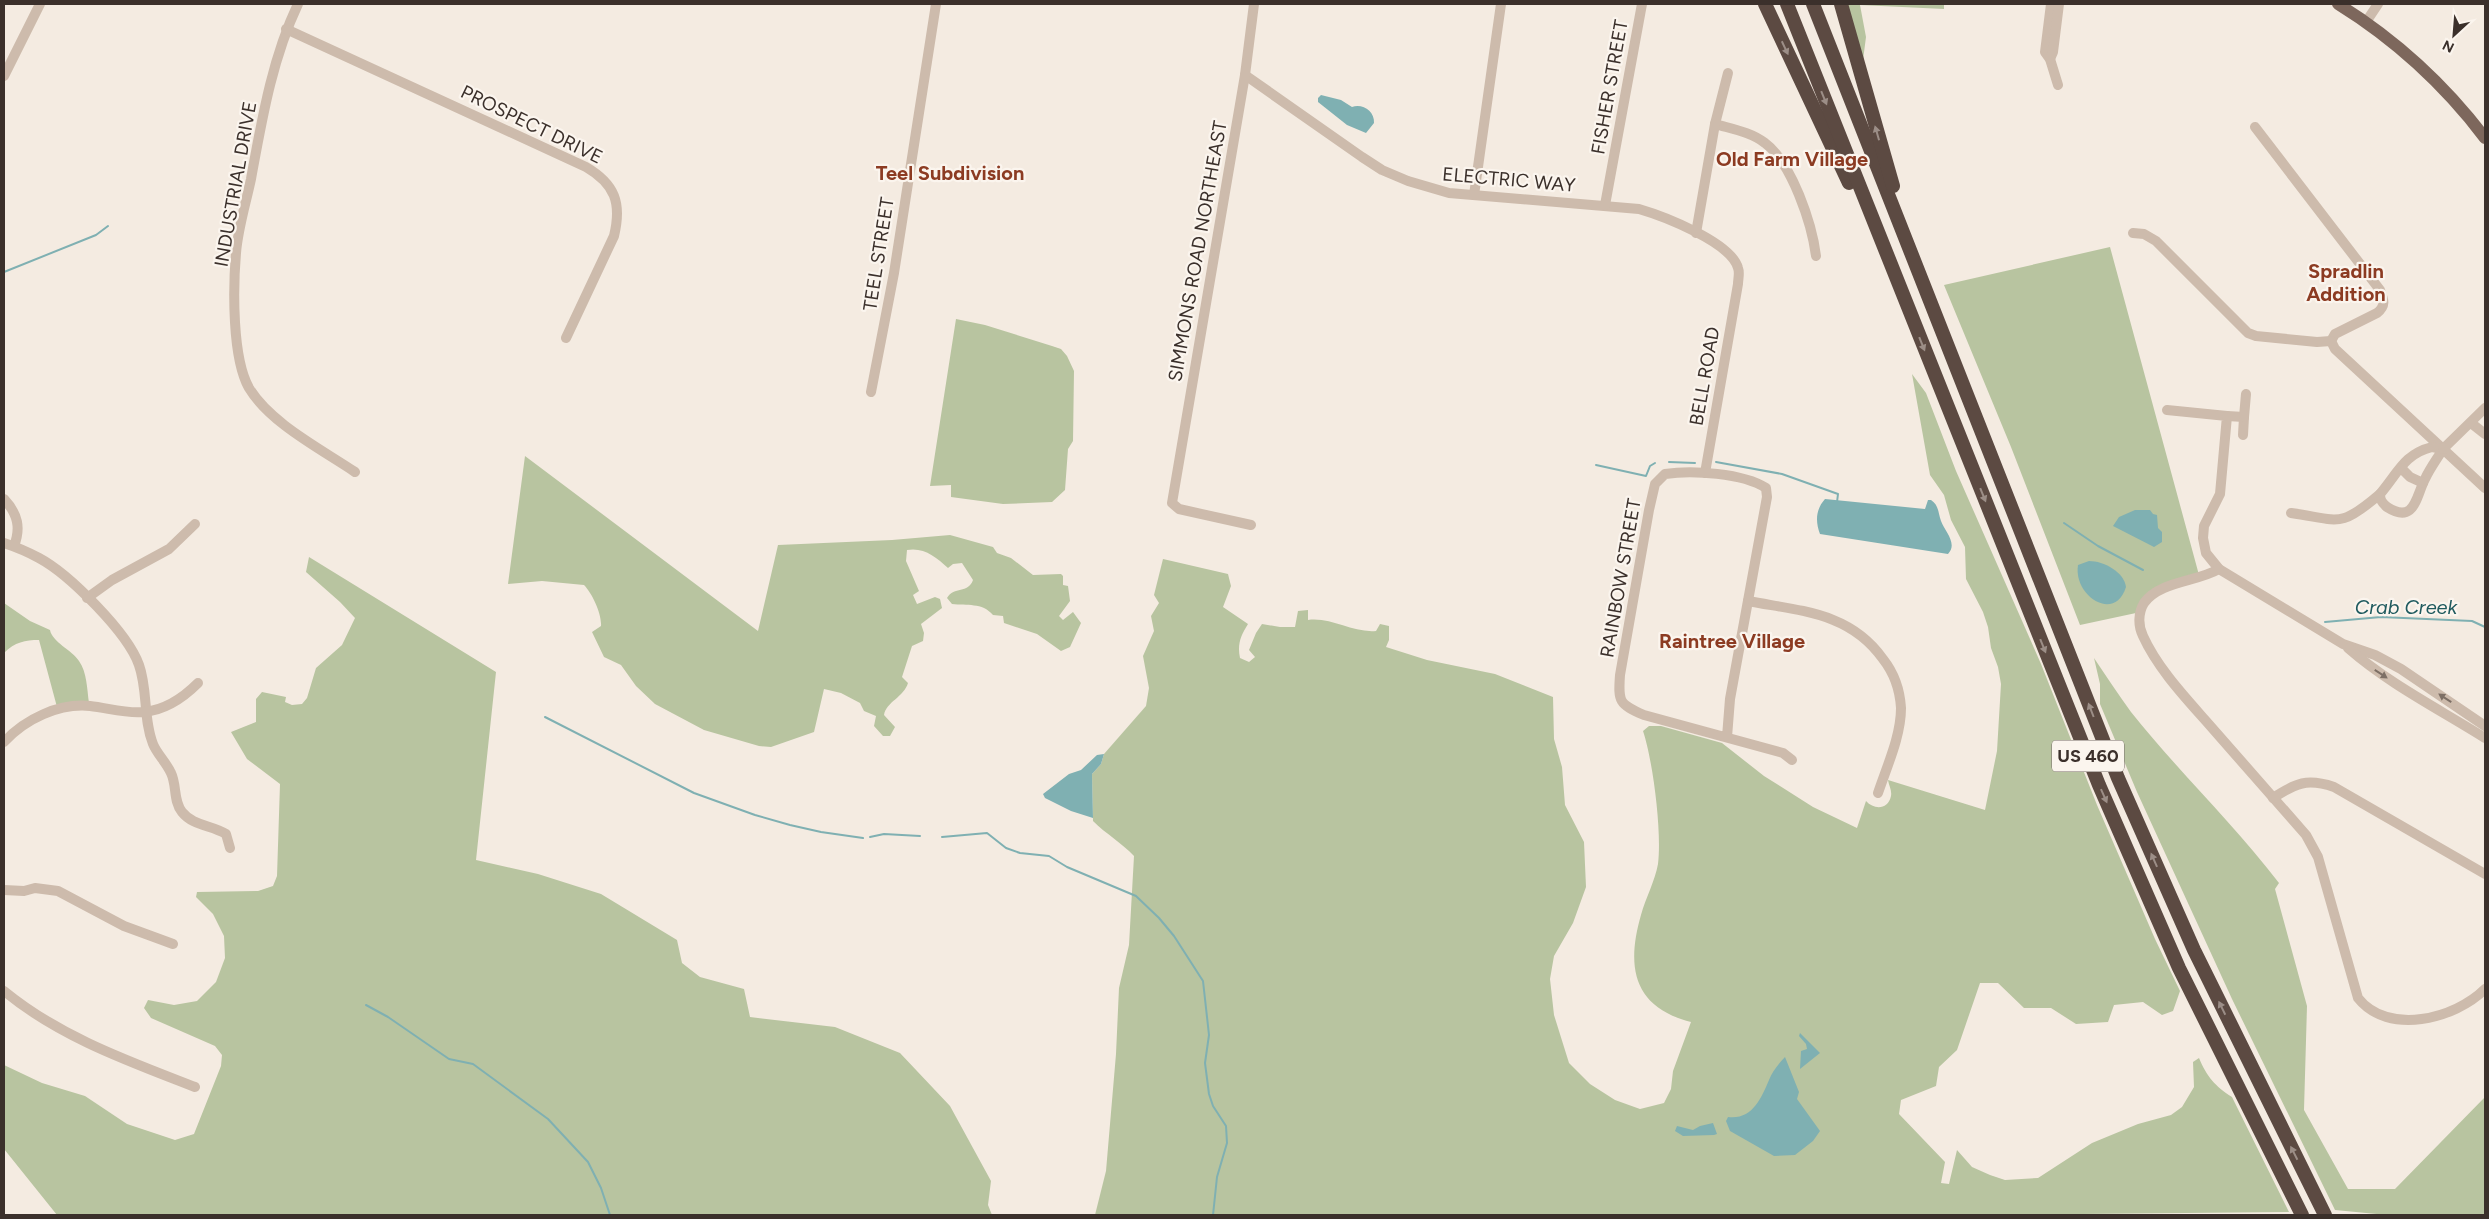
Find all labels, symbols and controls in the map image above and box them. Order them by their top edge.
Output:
north arrow [2429,10,2479,60]
street label: FISHER STREET [1586,17,1633,156]
text: N [2440,36,2457,56]
one-way arrow [1782,41,1790,55]
street label: PROSPECT DRIVE [457,80,606,169]
one-way arrow [1820,91,1828,106]
street label: INDUSTRIAL DRIVE [210,100,261,269]
street label: SIMMONS ROAD NORTHEAST [1163,118,1232,383]
one-way arrow [1873,126,1881,141]
district label: Old Farm Village [1716,147,1868,171]
district label: Teel Subdivision [876,161,1024,185]
street label: ELECTRIC WAY [1441,162,1577,197]
street label: TEEL STREET [858,195,899,312]
district label: Spradlin Addition [2306,259,2386,306]
street label: BELL ROAD [1684,325,1724,427]
one-way arrow [1919,337,1926,352]
one-way arrow [1979,488,1987,502]
street label: RAINBOW STREET [1595,496,1646,659]
water label: Crab Creek [2355,595,2459,619]
district label: Raintree Village [1659,629,1805,653]
one-way arrow [2040,639,2048,653]
one-way arrow [2375,669,2388,679]
one-way arrow [2439,693,2452,702]
one-way arrow [2087,702,2095,717]
road number: US 460 [2052,740,2124,771]
one-way arrow [2101,789,2109,804]
one-way arrow [2150,853,2158,867]
one-way arrow [2217,1000,2226,1015]
one-way arrow [2290,1146,2298,1160]

